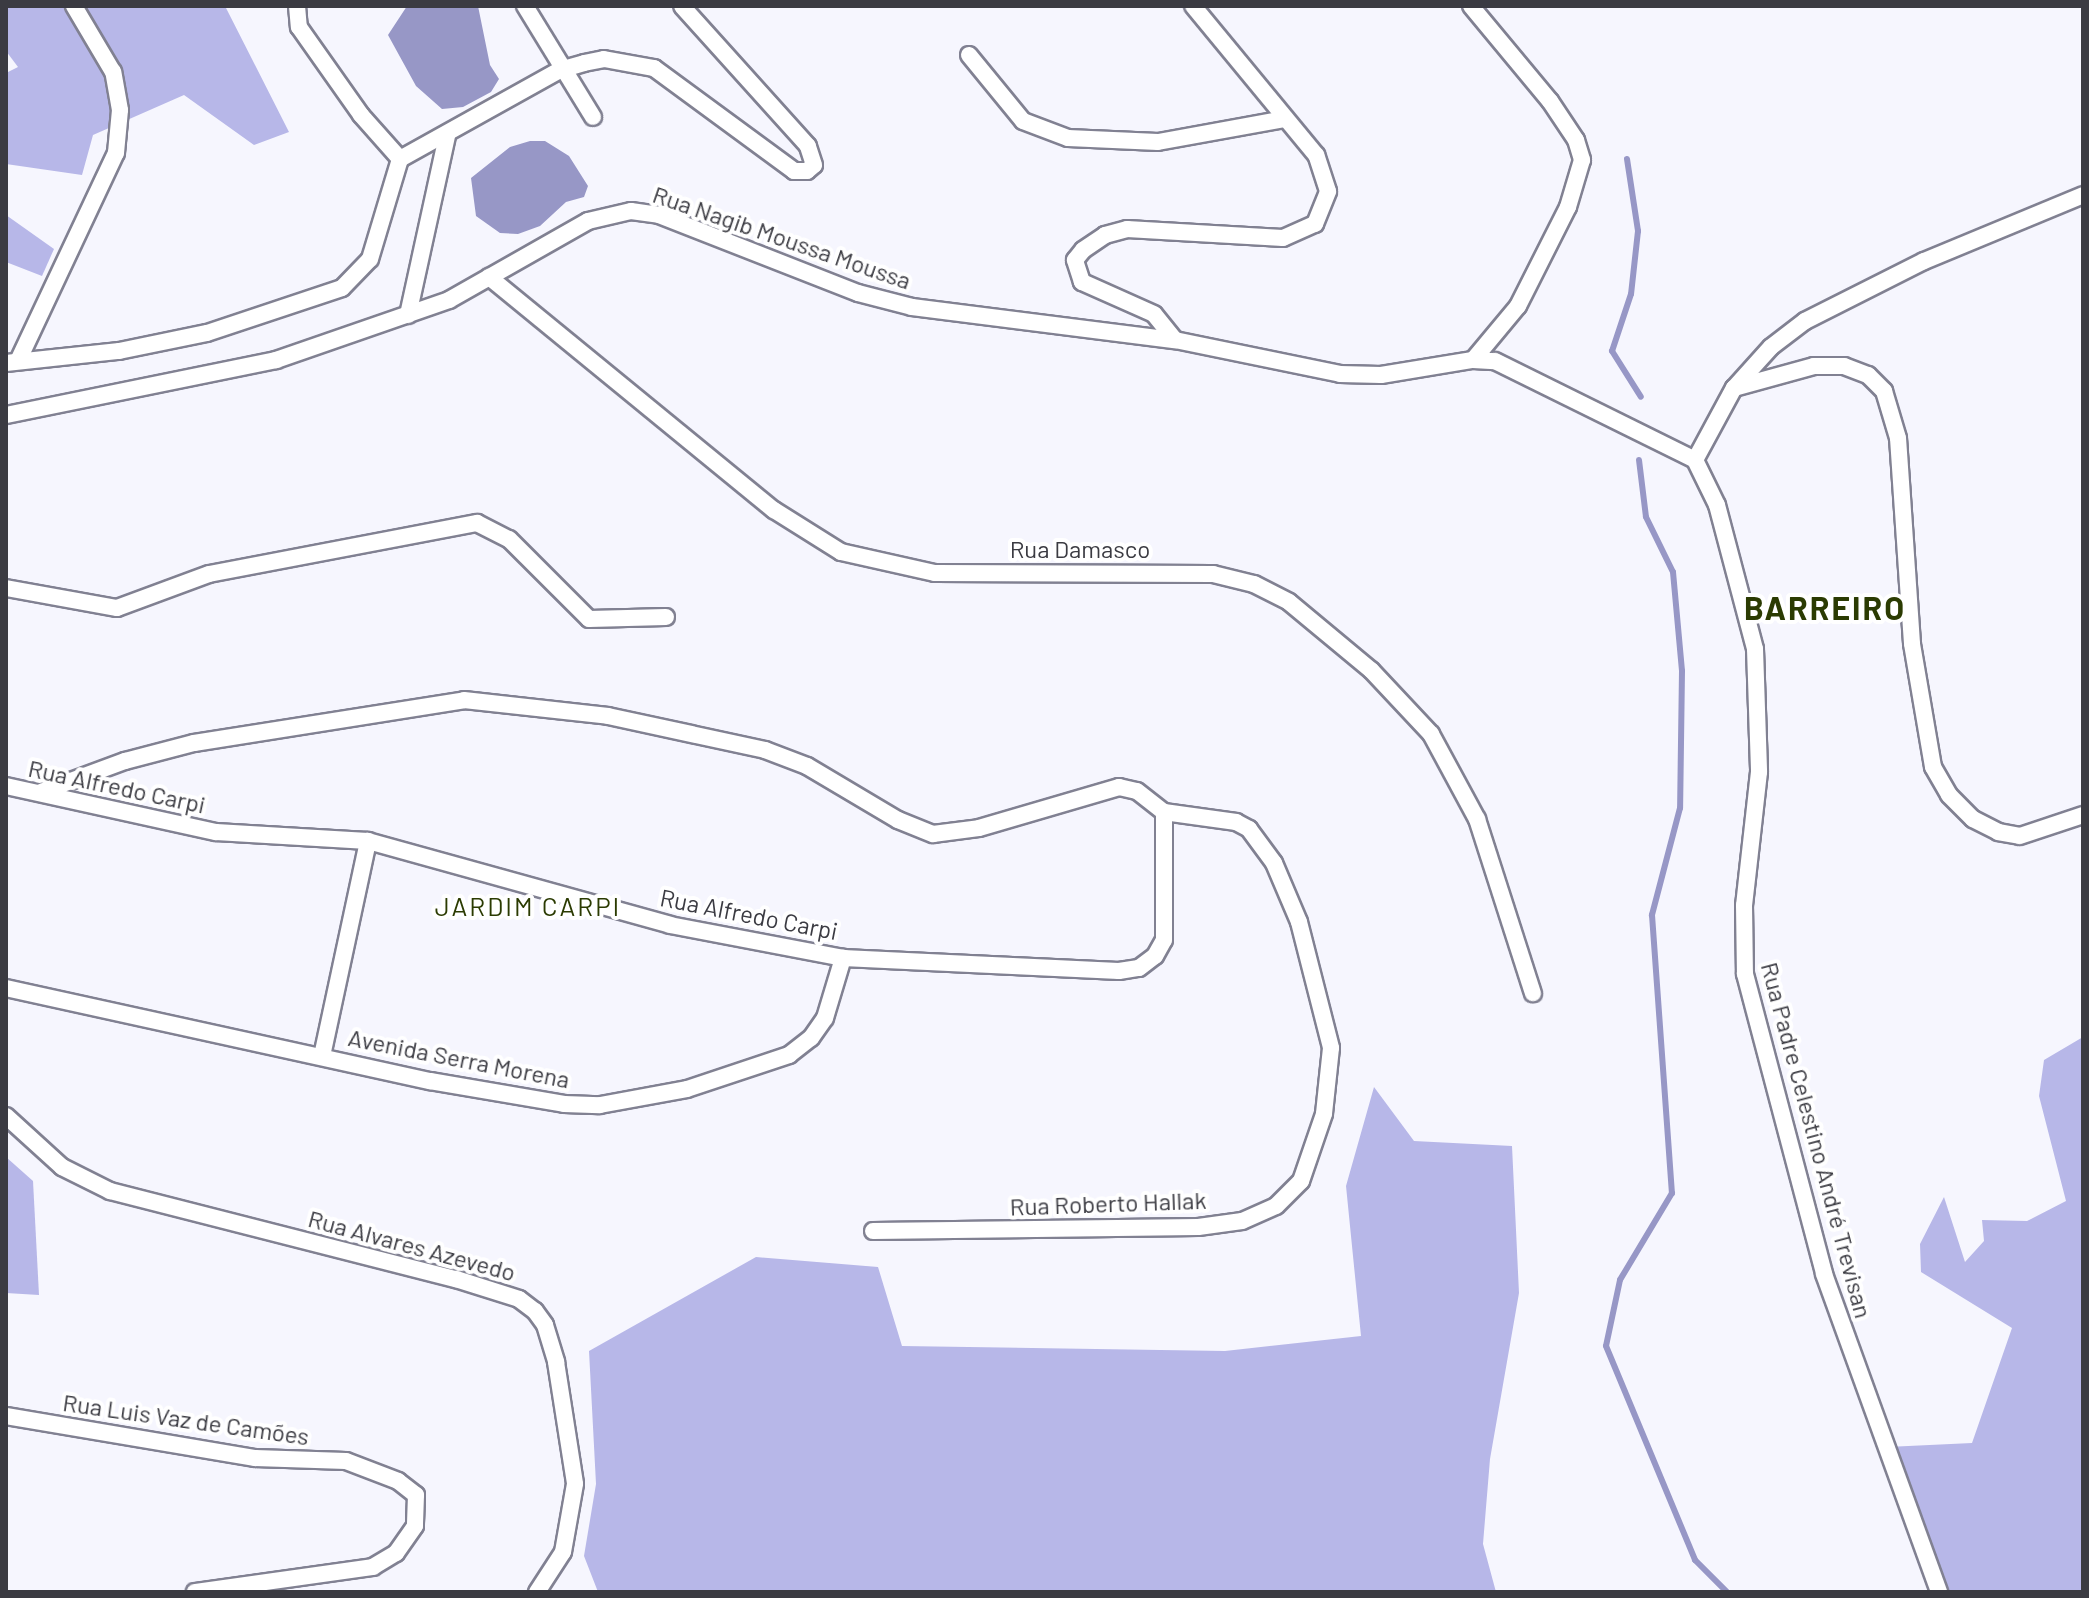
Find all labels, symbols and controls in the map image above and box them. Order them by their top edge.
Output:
street label: Rua Nagib Moussa Moussa [649,179,915,295]
street label: Rua Damasco [1010,535,1150,563]
district label: BARREIRO [1744,588,1906,626]
street label: Rua Alfredo Carpi [26,753,208,819]
street label: Rua Alfredo Carpi [658,883,840,945]
district label: JARDIM CARPI [435,890,621,922]
street label: Rua Padre Celestino André Trevisan [1756,959,1878,1321]
street label: Avenida Serra Morena [346,1022,572,1094]
street label: Rua Roberto Hallak [1009,1185,1207,1221]
street label: Rua Alvares Azevedo [305,1203,519,1287]
street label: Rua Luis Vaz de Camões [61,1387,311,1451]

